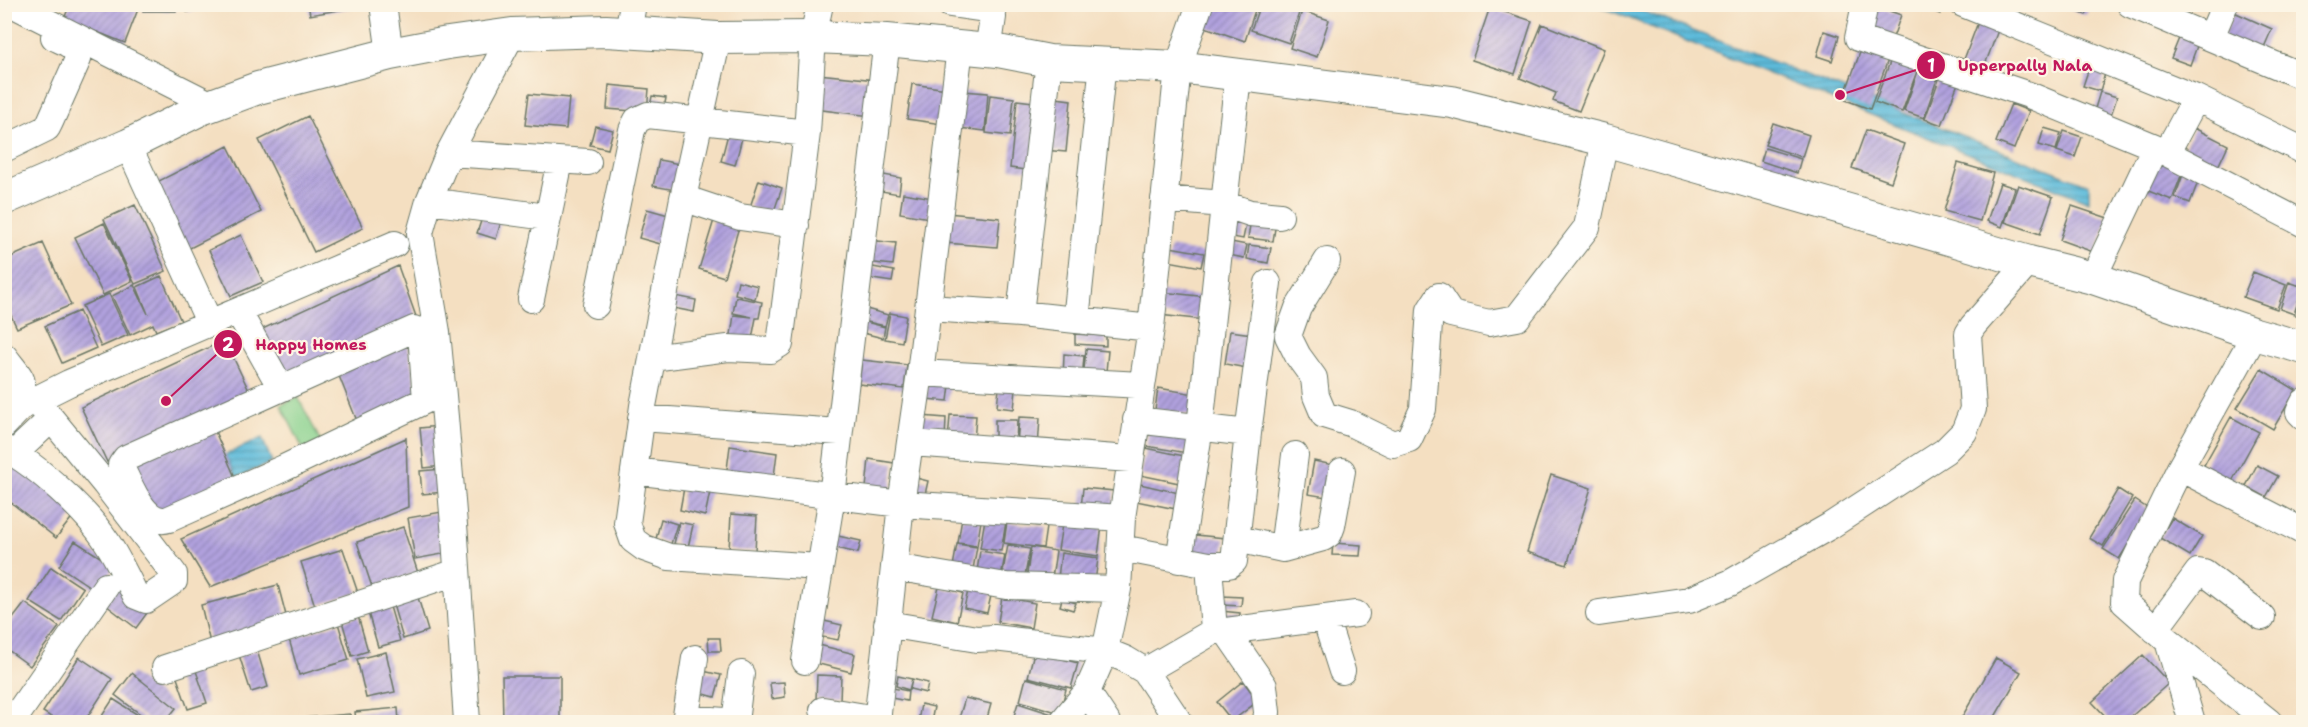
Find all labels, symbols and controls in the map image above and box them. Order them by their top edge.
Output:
callout: Upperpally Nala [1916,48,2104,82]
text: 1 [1927,54,1935,78]
text: Upperpally Nala [1958,55,2092,76]
callout: Happy Homes [213,327,378,361]
text: 2 [222,333,235,357]
text: Happy Homes [255,334,367,355]

